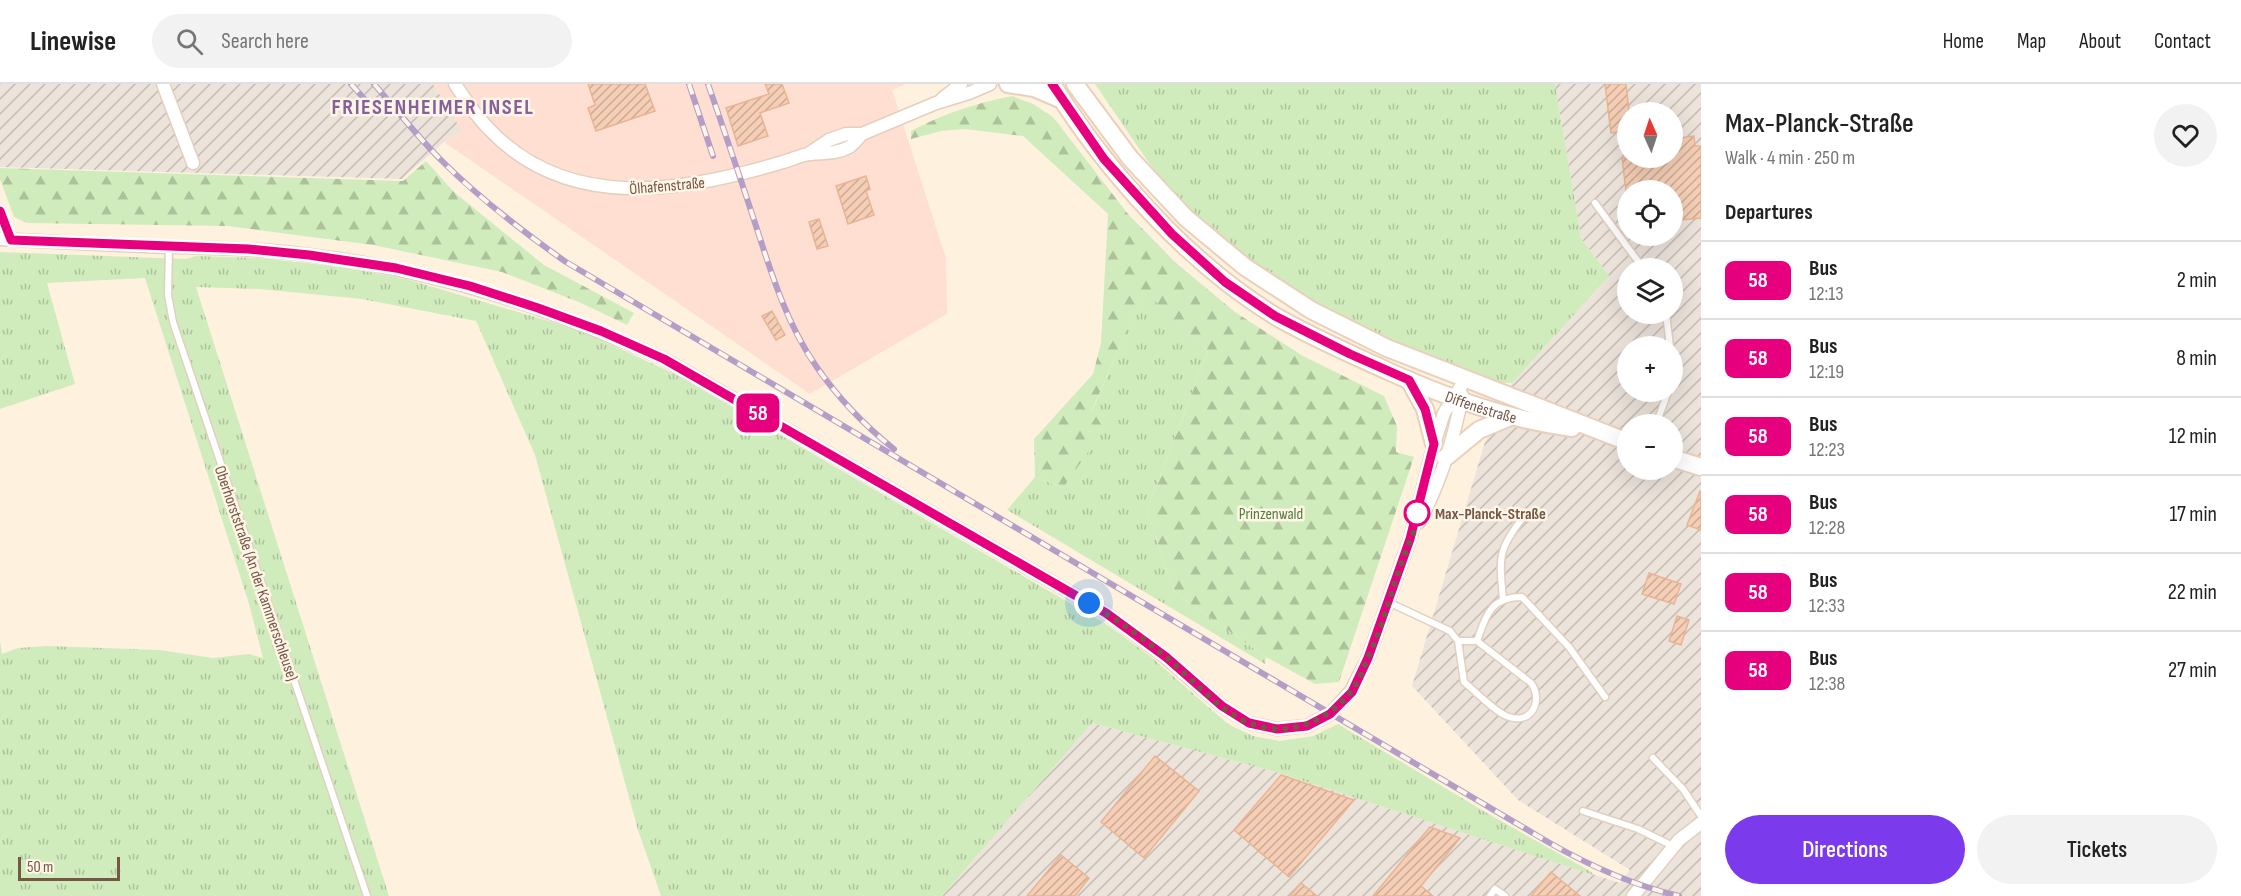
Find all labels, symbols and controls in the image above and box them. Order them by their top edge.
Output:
search box [152,14,572,68]
text: Linewise [30,25,116,58]
icon: search [173,25,206,58]
text: Search here [221,28,309,55]
text: Home [1943,29,1984,54]
text: Map [2017,29,2046,54]
text: About [2079,29,2121,54]
text: Contact [2154,29,2211,54]
district label: FRIESENHEIMER INSEL [332,94,534,121]
north arrow [1617,102,1683,168]
map controls [1617,102,1683,480]
button: heart [2154,104,2217,167]
text: Max-Planck-Straße [1725,107,1914,140]
text: Walk · 4 min · 250 m [1725,146,1855,170]
street label: Ölhafenstraße [629,174,706,199]
button: locate [1617,180,1683,246]
text: Departures [1725,199,1813,226]
text: Bus [1809,255,1838,282]
button: layers [1617,258,1683,324]
text: 2 min [2177,267,2217,294]
text: 58 [1748,268,1768,293]
text: 12:13 [1809,282,1844,306]
text: Bus [1809,333,1838,360]
button: + [1617,336,1683,402]
text: 8 min [2176,345,2217,372]
text: 58 [1748,346,1768,371]
text: 12:19 [1809,360,1844,384]
street label: Diffenéstraße [1442,388,1518,428]
line badge: 58 [731,394,785,432]
text: 58 [748,401,768,426]
text: Bus [1809,411,1838,438]
button: − [1617,414,1683,480]
text: 12 min [2169,423,2217,450]
text: 58 [1748,424,1768,449]
text: 12:23 [1809,438,1845,462]
street label: Oberhorststraße (An der Kammerschleuse) [210,463,301,684]
text: Bus [1809,489,1838,516]
marker: Max-Planck-Straße [1404,500,1430,526]
text: 17 min [2169,501,2217,528]
text: 58 [1748,502,1768,527]
park label: Prinzenwald [1239,505,1303,524]
place label: Max-Planck-Straße [1435,505,1546,524]
text: 12:28 [1809,516,1845,540]
text: Bus [1809,567,1838,594]
text: 22 min [2168,579,2217,606]
text: 58 [1748,580,1768,605]
your location [1074,588,1104,618]
text: 12:33 [1809,594,1845,618]
text: Bus [1809,645,1838,672]
text: 27 min [2168,657,2217,684]
text: 58 [1748,658,1768,683]
text: 12:38 [1809,672,1845,696]
button: Directions [1725,815,1965,884]
button: Tickets [1977,815,2217,884]
scale bar [18,854,120,882]
text: 50 m [27,858,53,877]

